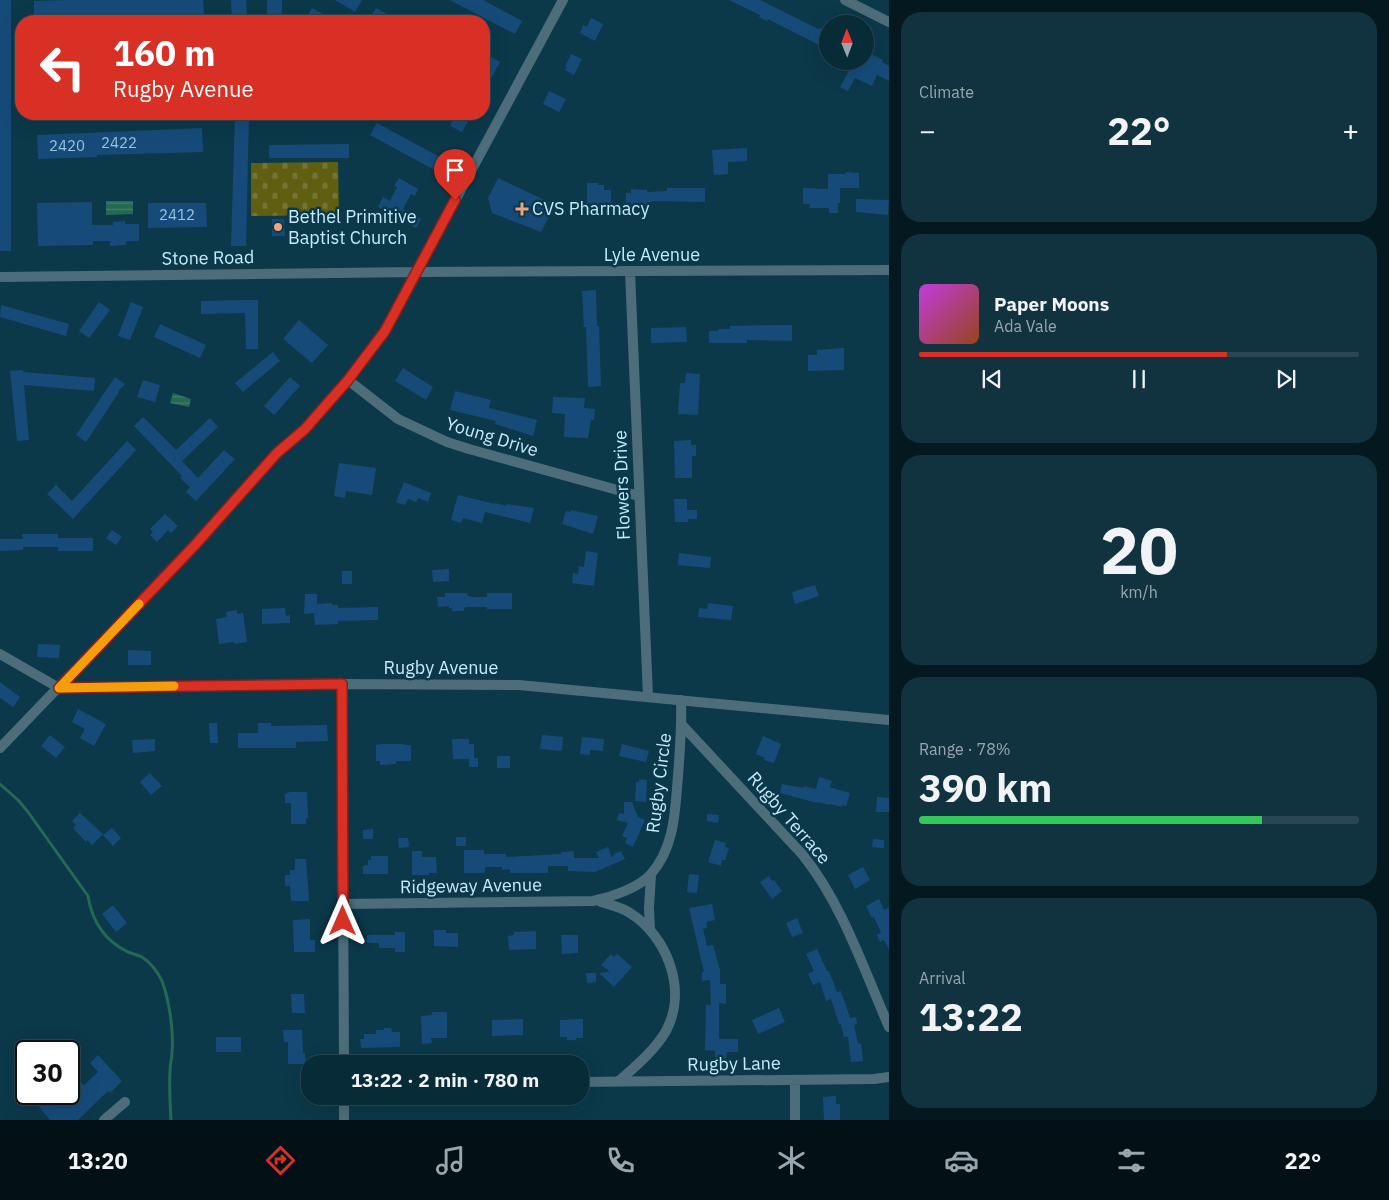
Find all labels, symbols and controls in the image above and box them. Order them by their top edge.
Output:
north arrow [819,15,874,70]
map controls [819,15,874,70]
text: 160 m [113,30,216,76]
icon: left [30,35,95,100]
text: Rugby Avenue [113,74,253,103]
text: Climate [919,82,974,102]
text: 22° [1107,106,1171,155]
text: − [919,112,936,149]
text: + [1342,112,1359,149]
house number: 2422 [101,133,137,152]
house number: 2420 [49,136,85,155]
pin [434,149,476,200]
icon: arrive [441,156,469,184]
place label: CVS Pharmacy [532,197,649,220]
marker: CVS Pharmacy [516,203,528,215]
house number: 2412 [159,205,195,224]
place label: Bethel Primitive Baptist Church [288,205,417,249]
marker: Bethel Primitive Baptist Church [272,221,284,233]
street label: Lyle Avenue [604,243,700,266]
street label: Stone Road [162,245,254,270]
text: Paper Moons [994,292,1109,316]
text: Ada Vale [994,316,1057,336]
icon: previous [978,365,1006,393]
icon: pause [1125,365,1153,393]
icon: next [1272,365,1300,393]
street label: Young Drive [443,412,541,462]
street label: Flowers Drive [608,430,635,540]
text: 20 [1100,507,1178,592]
text: km/h [1120,582,1158,602]
street label: Rugby Avenue [384,656,499,679]
street label: Rugby Circle [641,731,676,834]
text: Range · 78% [919,739,1011,759]
text: 390 km [919,763,1052,812]
street label: Rugby Terrace [743,767,836,869]
street label: Ridgeway Avenue [400,873,542,898]
position arrow [316,894,368,946]
text: Arrival [919,968,966,988]
text: 13:22 [919,992,1023,1041]
speed limit sign: 30 [15,1040,80,1105]
street label: Rugby Lane [687,1051,781,1076]
text: 13:22 · 2 min · 780 m [351,1068,539,1092]
icon: directions [263,1143,298,1178]
icon: music [433,1143,468,1178]
icon: phone [603,1143,638,1178]
icon: climate [774,1143,809,1178]
icon: car [944,1143,979,1178]
icon: filters [1114,1143,1149,1178]
text: 13:20 [68,1146,128,1175]
text: 22° [1285,1146,1321,1175]

